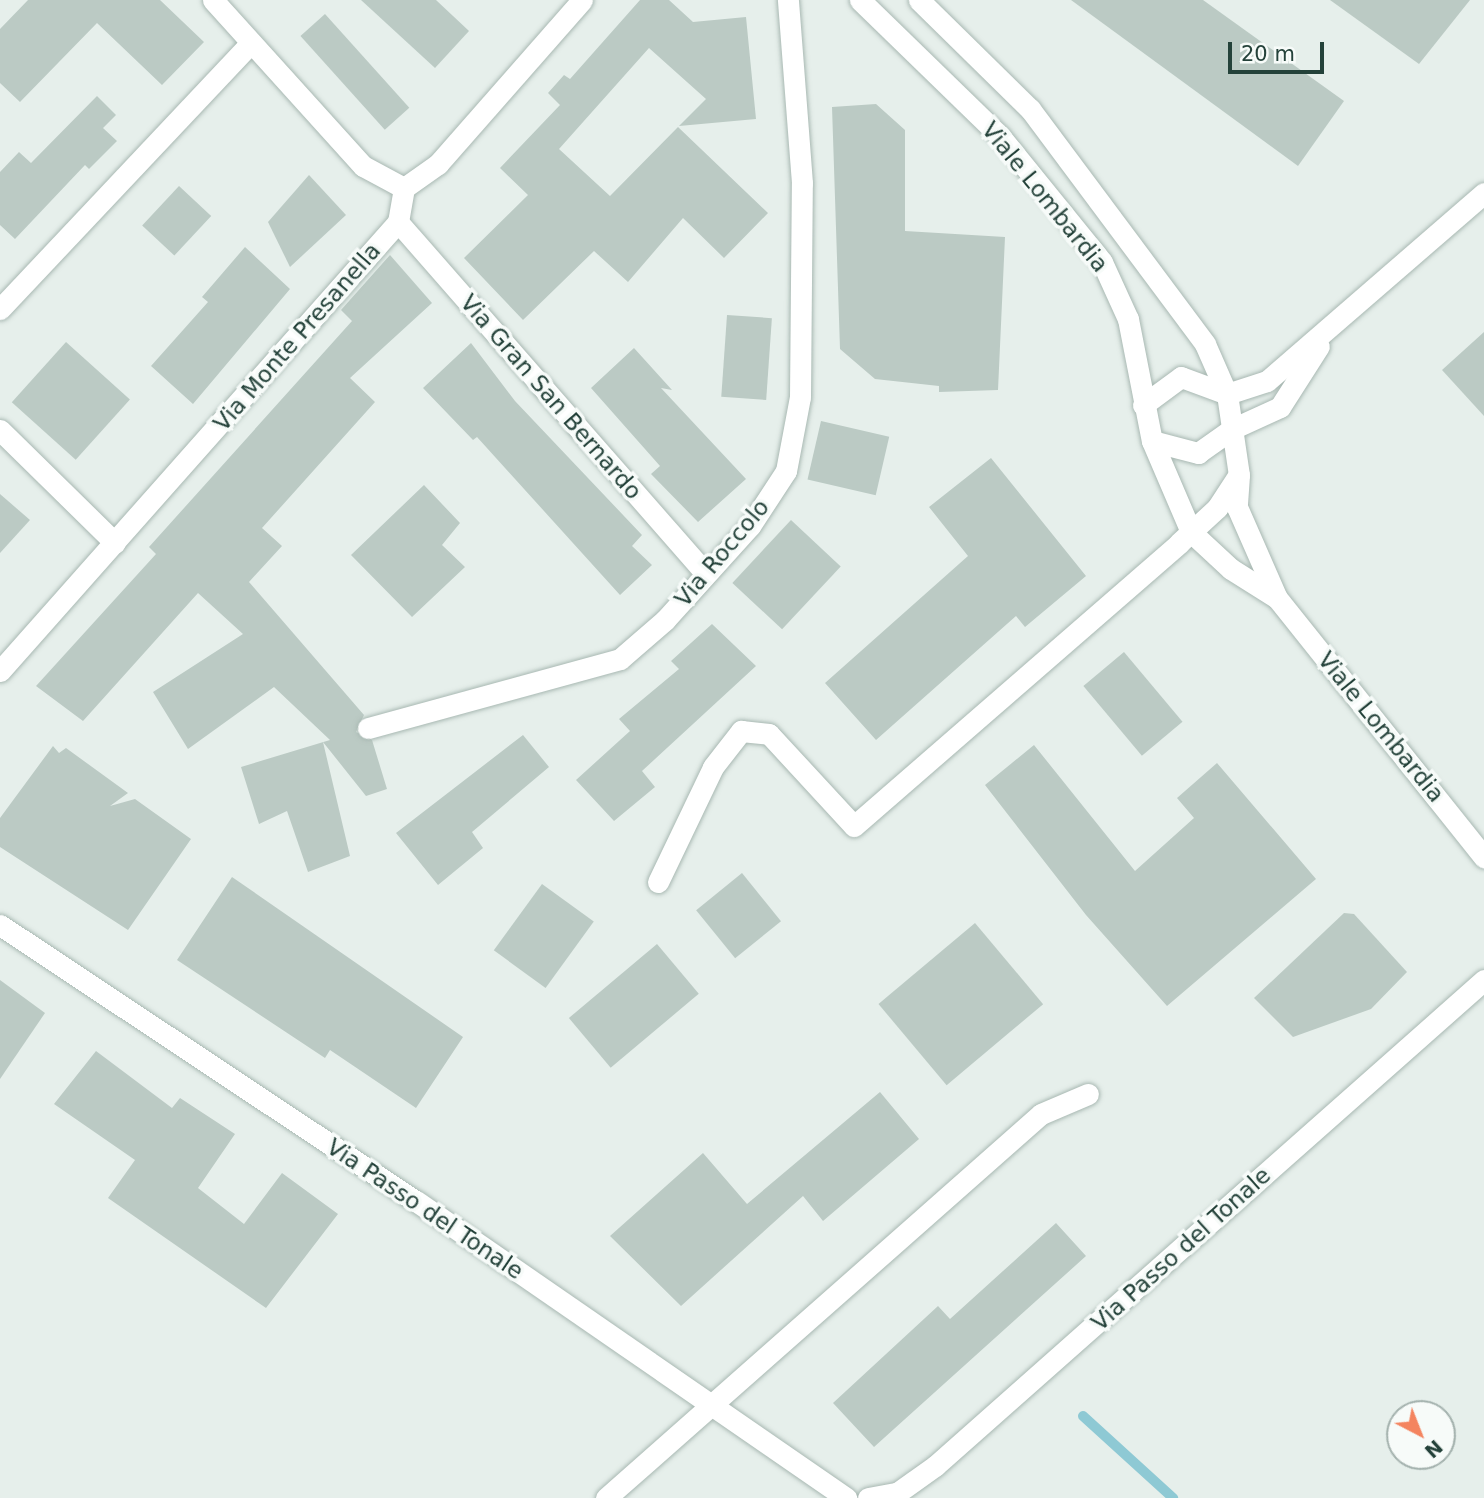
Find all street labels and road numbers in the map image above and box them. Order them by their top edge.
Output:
street label: Viale Lombardia [976,116,1114,278]
street label: Via Monte Presanella [208,237,386,437]
street label: Via Gran San Bernardo [455,289,647,505]
street label: Via Roccolo [669,494,775,612]
street label: Viale Lombardia [1312,646,1450,808]
street label: Via Passo del Tonale [321,1133,529,1285]
street label: Via Passo del Tonale [1086,1161,1276,1337]

